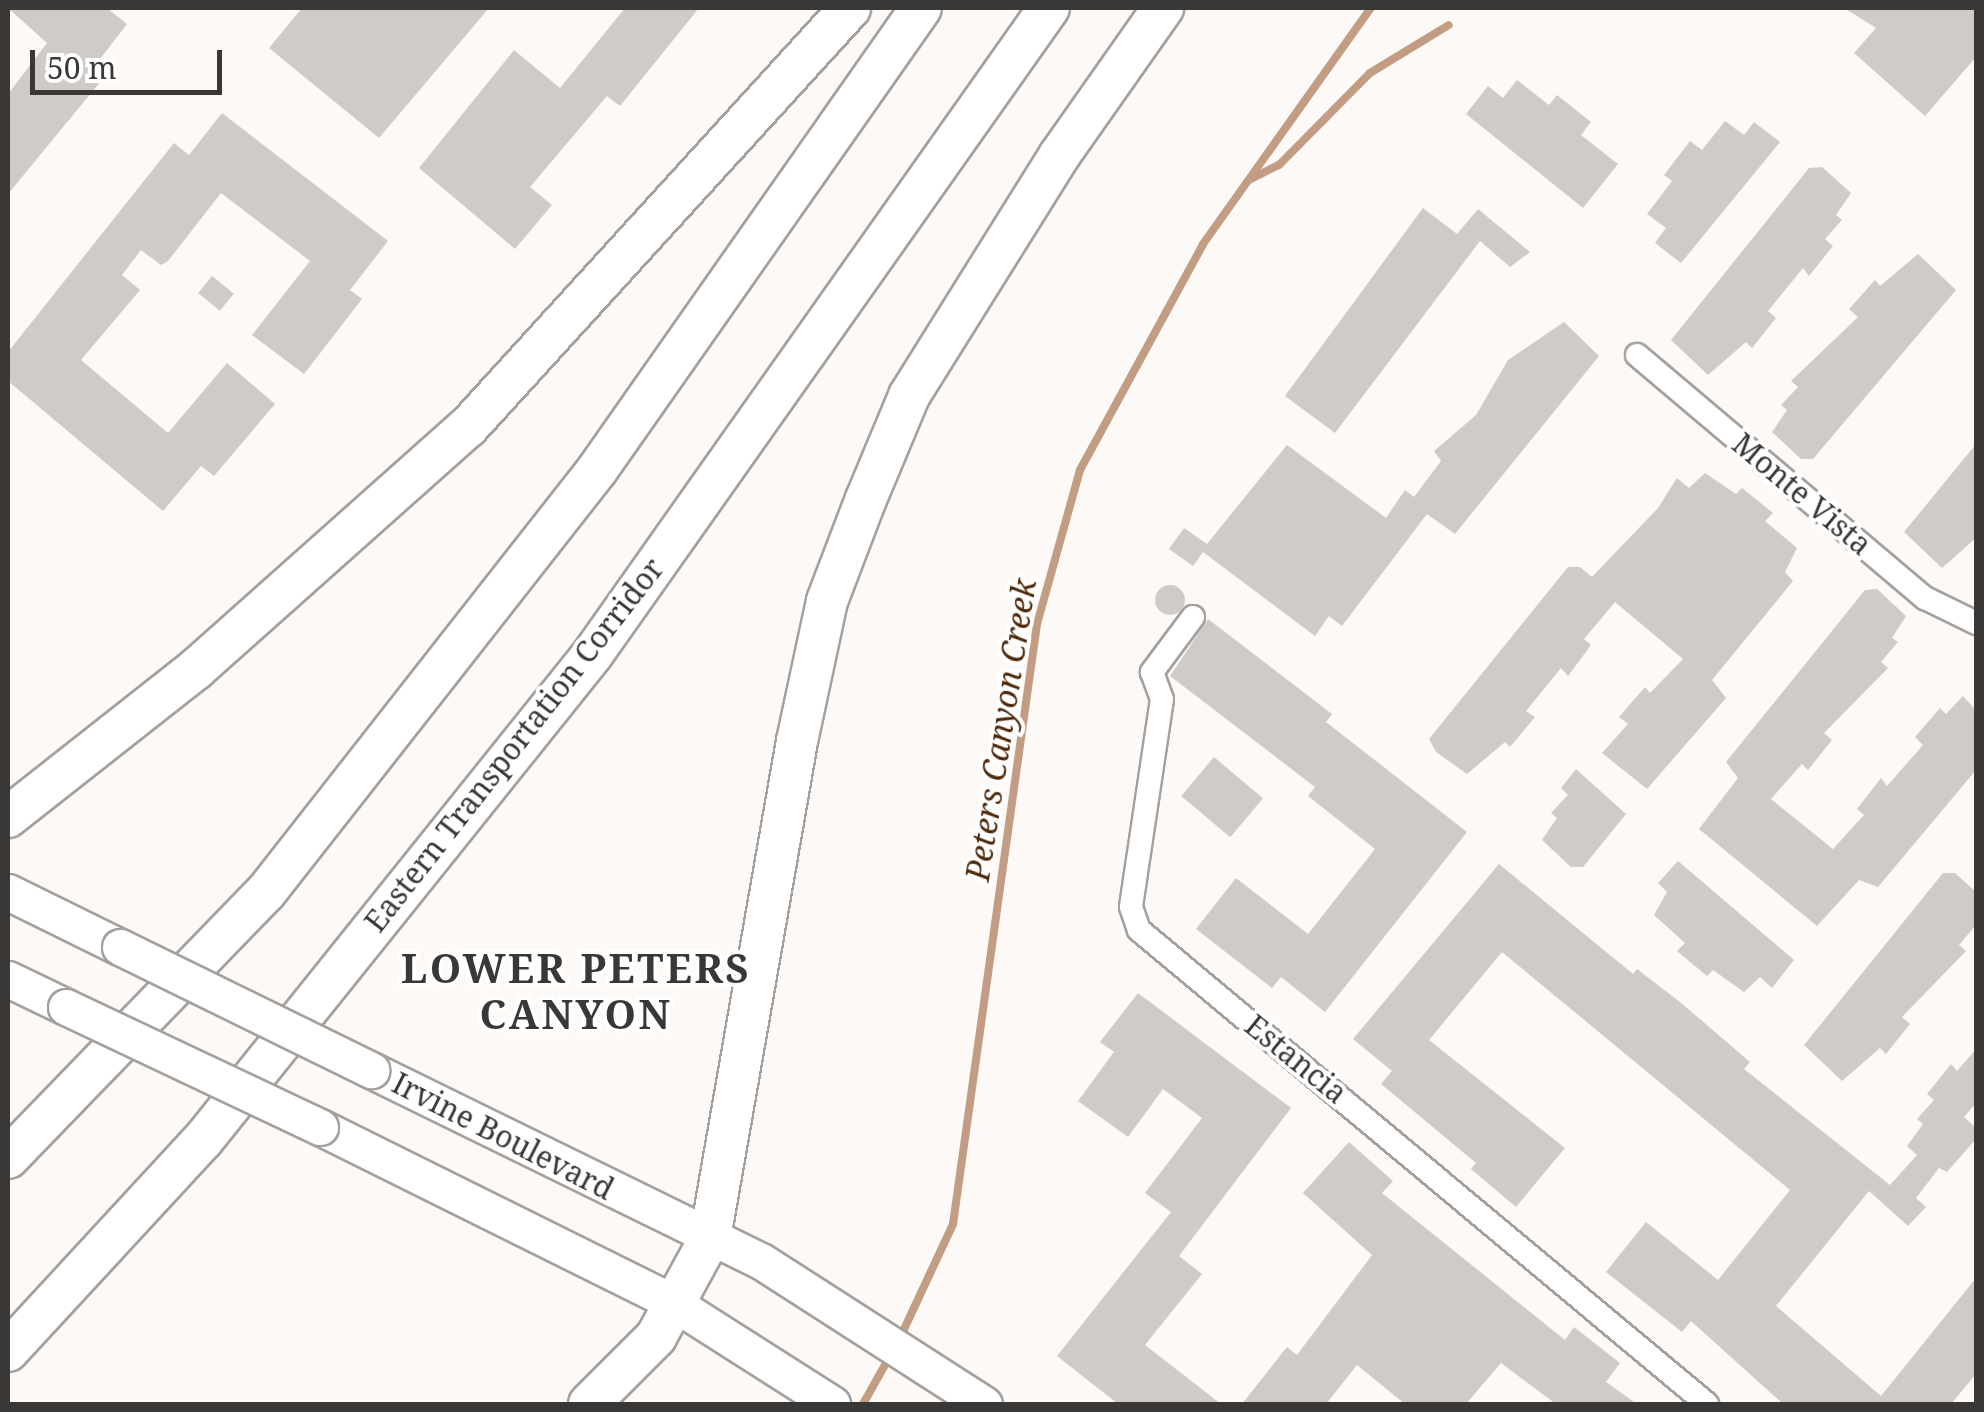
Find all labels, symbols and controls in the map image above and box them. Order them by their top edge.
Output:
scale bar [35,30,228,92]
text: 50 m [47,47,117,88]
street label: Monte Vista [1725,426,1879,562]
street label: Eastern Transportation Corridor [357,551,671,939]
water label: Peters Canyon Creek [958,576,1044,884]
district label: LOWER PETERS CANYON [401,944,751,1038]
street label: Estancia [1238,1007,1354,1111]
street label: Irvine Boulevard [386,1065,620,1207]

